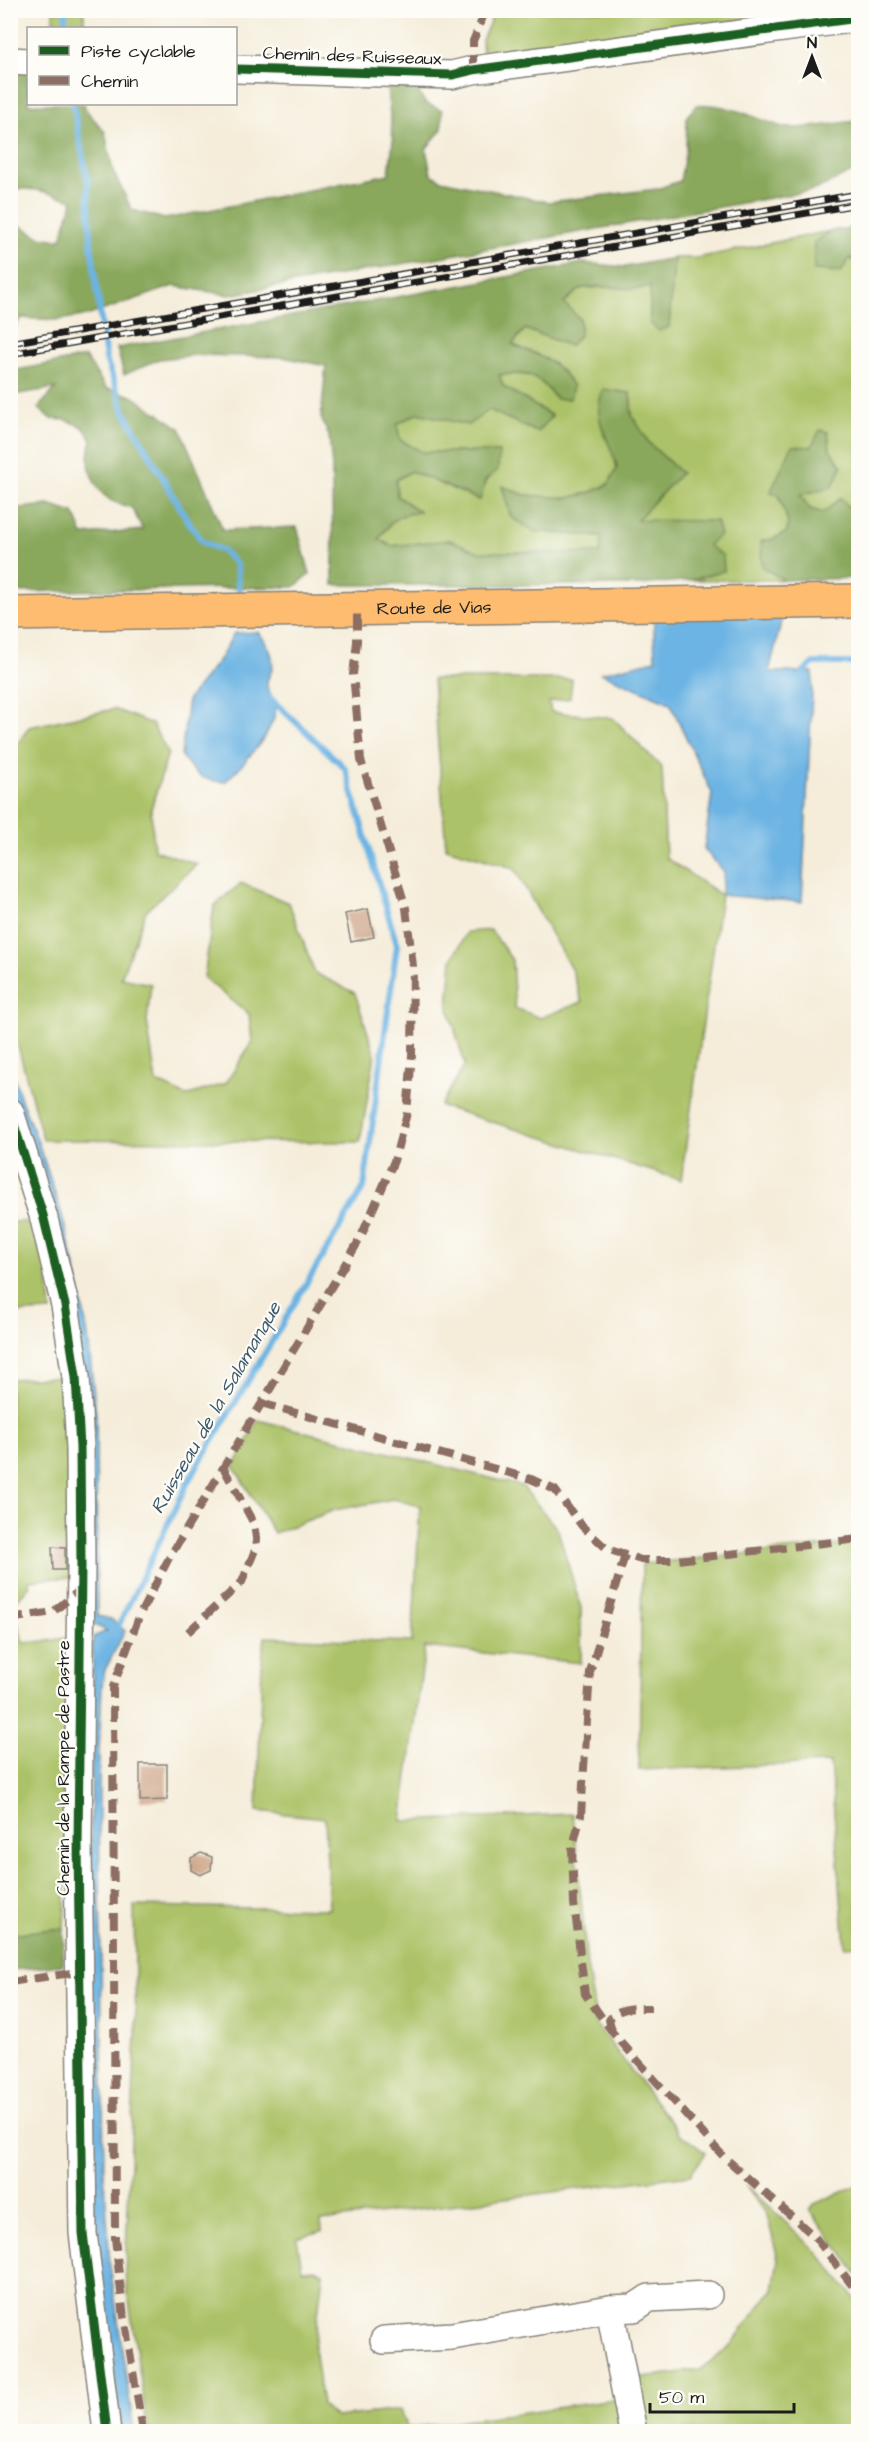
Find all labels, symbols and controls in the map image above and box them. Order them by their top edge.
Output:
legend [27,27,237,105]
north arrow [782,27,842,87]
text: N [807,32,817,54]
text: Piste cyclable [81,39,196,65]
street label: Chemin des Ruisseaux [262,40,442,72]
text: Chemin [81,69,138,94]
street label: Route de Vias [376,594,492,621]
water label: Ruisseau de la Salamanque [144,1296,289,1519]
street label: Chemin de la Rampe de Pastre [51,1640,76,1896]
scale bar [650,2376,794,2414]
text: 50 m [659,2385,704,2410]

